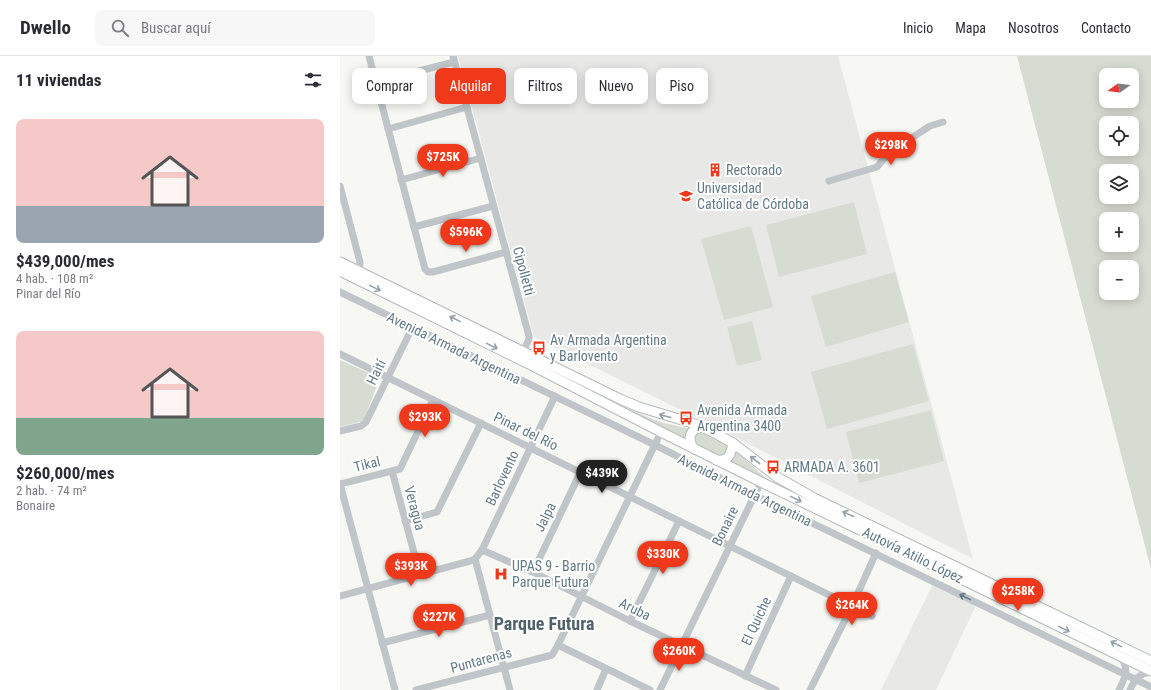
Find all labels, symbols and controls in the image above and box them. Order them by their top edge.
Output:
search box [95,10,375,46]
text: Dwello [20,16,71,39]
icon: search [109,17,131,39]
text: Buscar aquí [141,19,211,37]
text: Inicio [903,20,933,36]
text: Mapa [955,20,986,36]
text: Nosotros [1008,20,1059,36]
text: Contacto [1081,20,1131,36]
chip: Comprar [352,68,427,104]
chip: Alquilar [435,68,506,104]
chip: Filtros [514,68,577,104]
chip: Nuevo [585,68,648,104]
chip: Piso [656,68,708,104]
north arrow [1099,68,1139,108]
map controls [1099,68,1139,300]
icon: filters [302,69,324,91]
text: 11 viviendas [16,70,102,90]
button: locate [1099,116,1139,156]
pin: $298K [863,132,919,166]
text: $298K [874,137,908,152]
pin: $725K [415,144,471,178]
icon: home [134,145,206,217]
text: $725K [426,149,460,164]
building icon: Rectorado [707,162,723,178]
place label: Rectorado [726,162,782,178]
button: layers [1099,164,1139,204]
place label: Universidad Católica de Córdoba [697,180,809,212]
school or university icon: Universidad Católica de Córdoba [678,188,694,204]
button: + [1099,212,1139,252]
pin: $596K [438,219,494,253]
text: $596K [449,224,483,239]
street label: Cipolletti [510,245,538,297]
text: $439,000/mes [16,251,114,271]
button: − [1099,260,1139,300]
text: 4 hab. · 108 m² [16,271,93,286]
one-way arrow [369,285,381,293]
text: Pinar del Río [16,286,81,301]
street label: Avenida Armada Argentina [385,309,523,387]
one-way arrow [450,315,462,322]
place label: Av Armada Argentina y Barlovento [550,332,667,364]
bus stop icon: Av Armada Argentina y Barlovento [531,340,547,356]
one-way arrow [485,343,497,350]
street label: Haití [363,356,389,387]
icon: home [134,357,206,429]
place label: Avenida Armada Argentina 3400 [697,402,787,434]
pin: $293K [397,404,453,438]
text: $293K [408,409,442,424]
street label: Pinar del Río [491,409,561,453]
bus stop icon: Avenida Armada Argentina 3400 [678,410,694,426]
one-way arrow [659,412,672,419]
street label: Barlovento [482,448,522,508]
street label: Avenida Armada Argentina [676,451,814,529]
street label: Tikal [352,453,382,475]
one-way arrow [750,456,761,464]
bus stop icon: ARMADA A. 3601 [765,459,781,475]
place label: ARMADA A. 3601 [784,459,880,475]
pin: $439K [574,460,630,494]
text: $260,000/mes [16,463,114,483]
text: $439K [585,465,619,480]
text: 2 hab. · 74 m² [16,483,87,498]
street label: Veragua [401,484,429,532]
one-way arrow [790,496,802,503]
text: Bonaire [16,498,55,513]
street label: Jalpa [531,500,559,534]
street label: Bonaire [709,503,742,548]
one-way arrow [842,510,854,517]
street label: Autovía Atilio López [860,524,966,586]
pin: $330K [635,541,691,575]
text: $330K [646,546,680,561]
pin: $393K [383,553,439,587]
text: $393K [394,558,428,573]
place label: UPAS 9 - Barrio Parque Futura [512,558,595,590]
hospital icon: UPAS 9 - Barrio Parque Futura [493,566,509,582]
pin: $258K [990,578,1046,612]
text: $258K [1001,583,1035,598]
pin: $264K [824,592,880,626]
one-way arrow [959,593,971,600]
street label: El Quiche [738,594,774,648]
street label: Aruba [617,595,653,623]
text: $264K [835,597,869,612]
pin: $227K [411,604,467,638]
text: $227K [422,609,456,624]
district label: Parque Futura [494,613,594,634]
one-way arrow [1058,625,1070,633]
pin: $260K [651,638,707,672]
one-way arrow [1110,640,1122,647]
text: $260K [662,643,696,658]
street label: Puntarenas [449,644,513,676]

